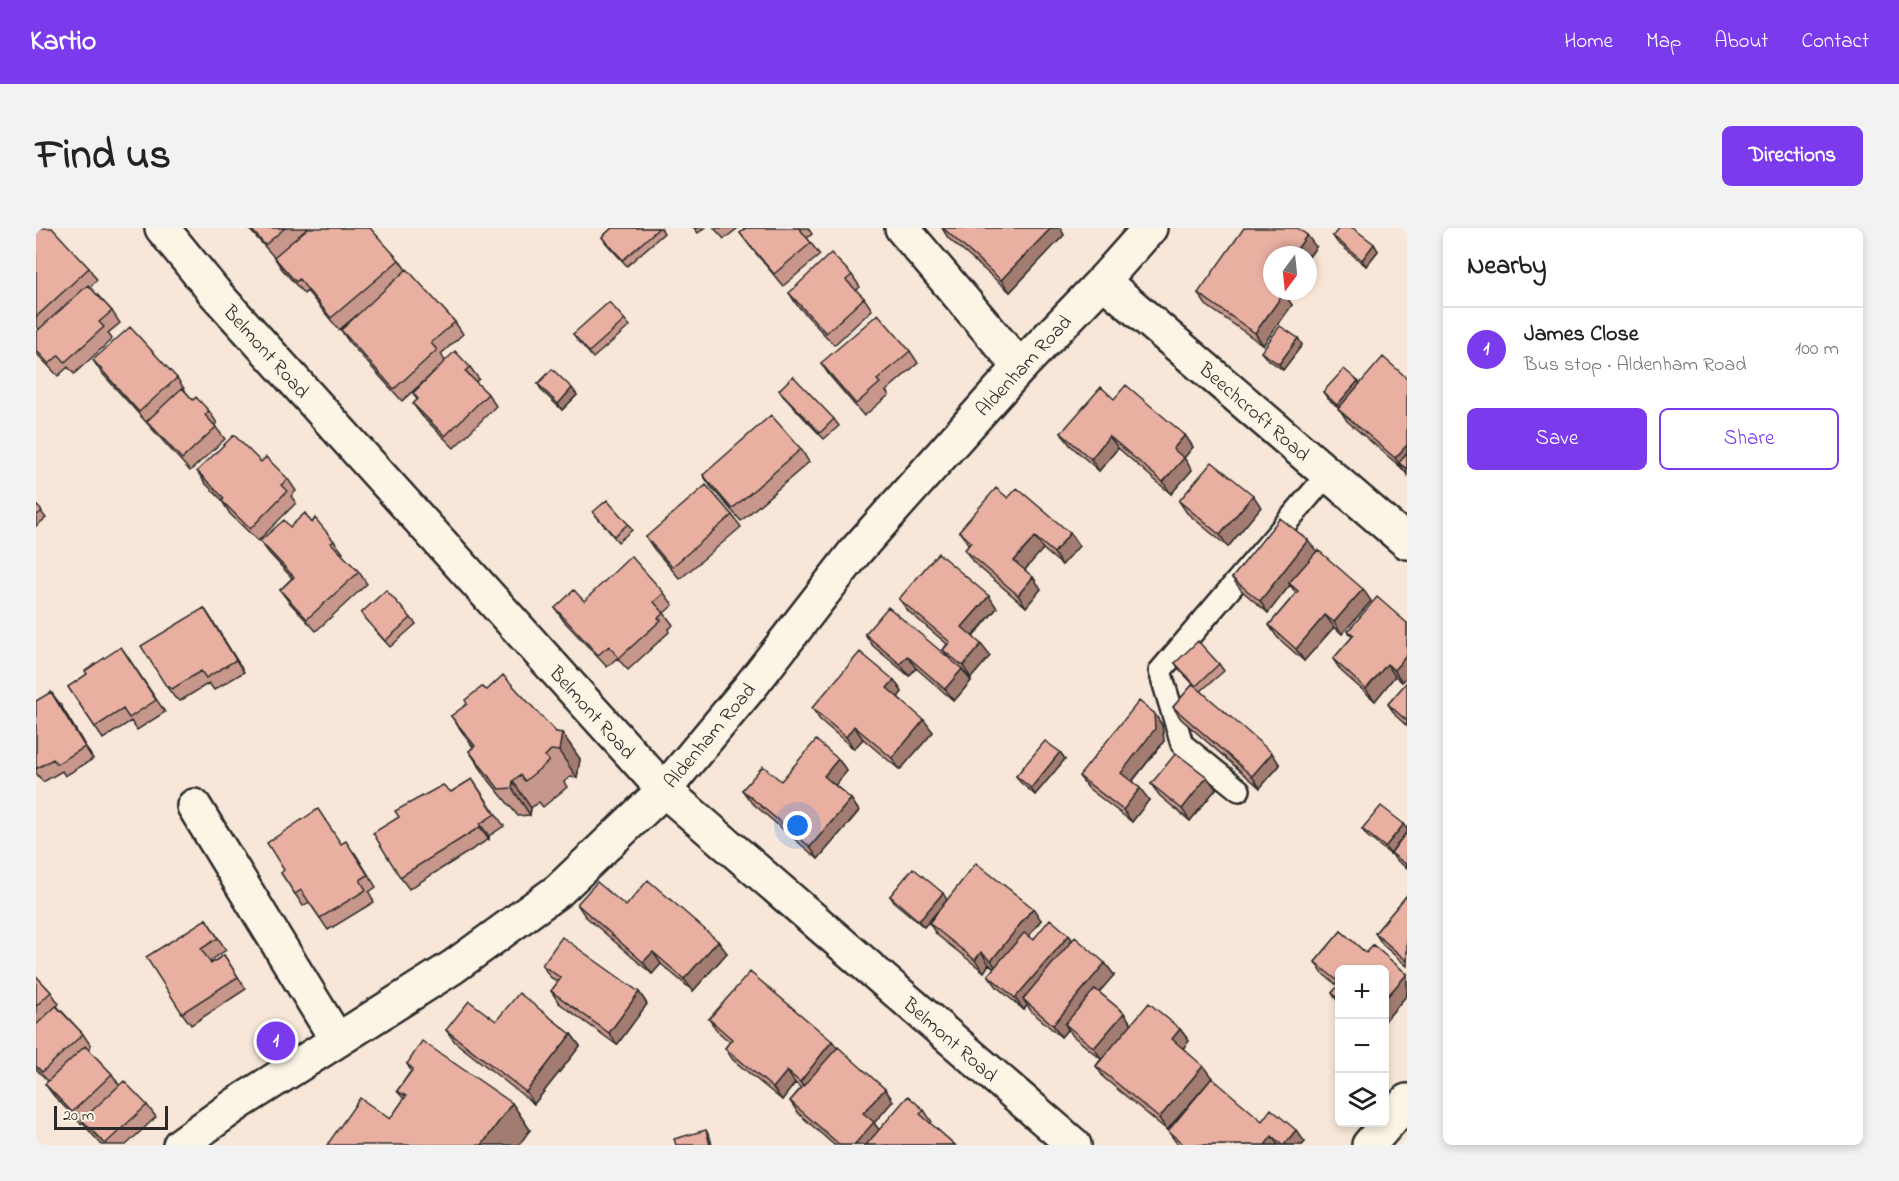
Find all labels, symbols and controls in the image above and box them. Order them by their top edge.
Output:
text: Kartio [30,22,96,63]
text: Home [1564,27,1613,57]
text: Map [1646,27,1681,57]
text: About [1714,27,1768,57]
text: Contact [1801,27,1869,57]
text: Find us [36,126,171,187]
button: Directions [1722,126,1863,186]
north arrow [1263,246,1317,300]
text: Nearby [1467,248,1546,286]
street label: Belmont Road [215,299,315,406]
street label: Aldenham Road [970,309,1080,424]
text: James Close [1524,319,1639,351]
text: 1 [1483,335,1490,364]
text: 100 m [1795,335,1839,364]
text: Bus stop · Aldenham Road [1524,351,1747,380]
street label: Beechcroft Road [1191,356,1315,469]
button: Save [1467,408,1647,470]
button: Share [1659,408,1839,470]
street label: Belmont Road [541,660,641,767]
street label: Aldenham Road [658,677,764,796]
your location [783,811,812,840]
map controls [1335,965,1389,1127]
button: + [1335,965,1389,1019]
street label: Belmont Road [895,991,1003,1090]
pin: 1 [256,1018,296,1064]
button: − [1335,1019,1389,1073]
button: layers [1335,1073,1389,1127]
scale bar [54,1103,168,1130]
text: 20 m [63,1104,94,1128]

